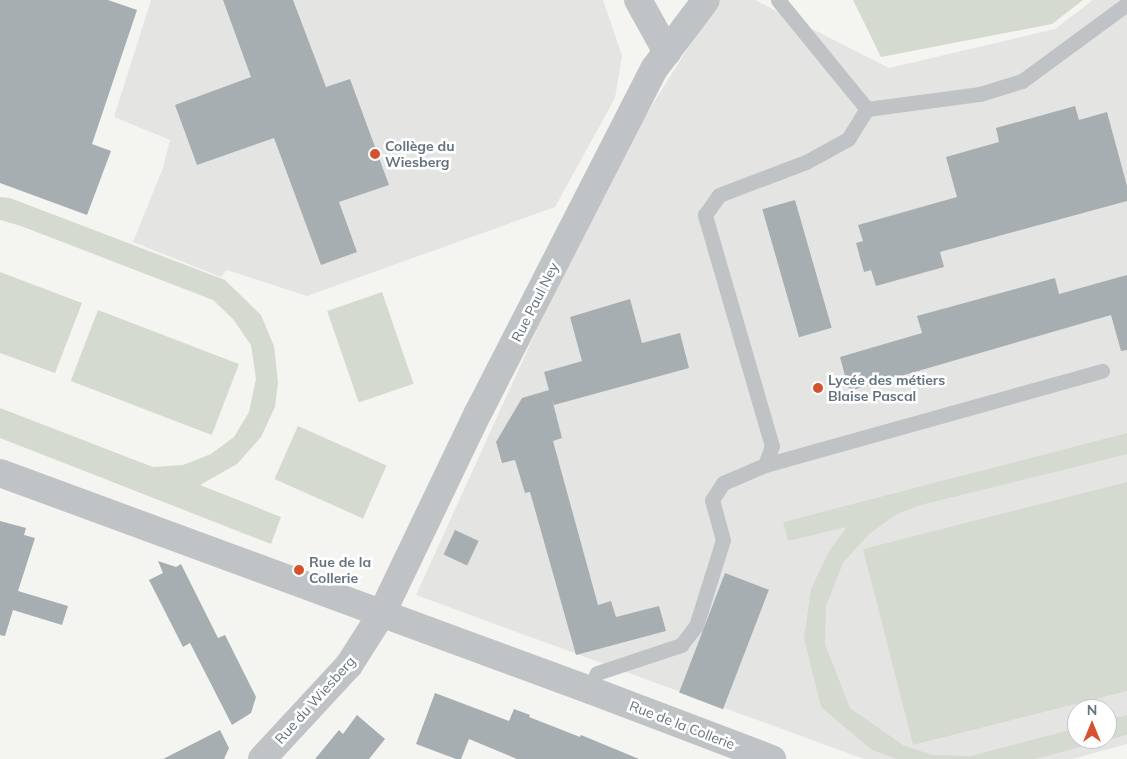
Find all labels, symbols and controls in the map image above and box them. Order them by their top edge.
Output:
place label: Collège du Wiesberg [385,138,455,170]
marker: Collège du Wiesberg [369,148,381,160]
street label: Rue Paul Ney [508,260,562,344]
place label: Lycée des métiers Blaise Pascal [828,372,945,404]
marker: Lycée des métiers Blaise Pascal [812,382,824,394]
place label: Rue de la Collerie [309,554,371,586]
marker: Rue de la Collerie [293,564,305,576]
street label: Rue du Wiesberg [271,653,359,747]
street label: Rue de la Collerie [627,697,737,753]
north arrow [1067,699,1117,749]
text: N [1087,701,1097,719]

